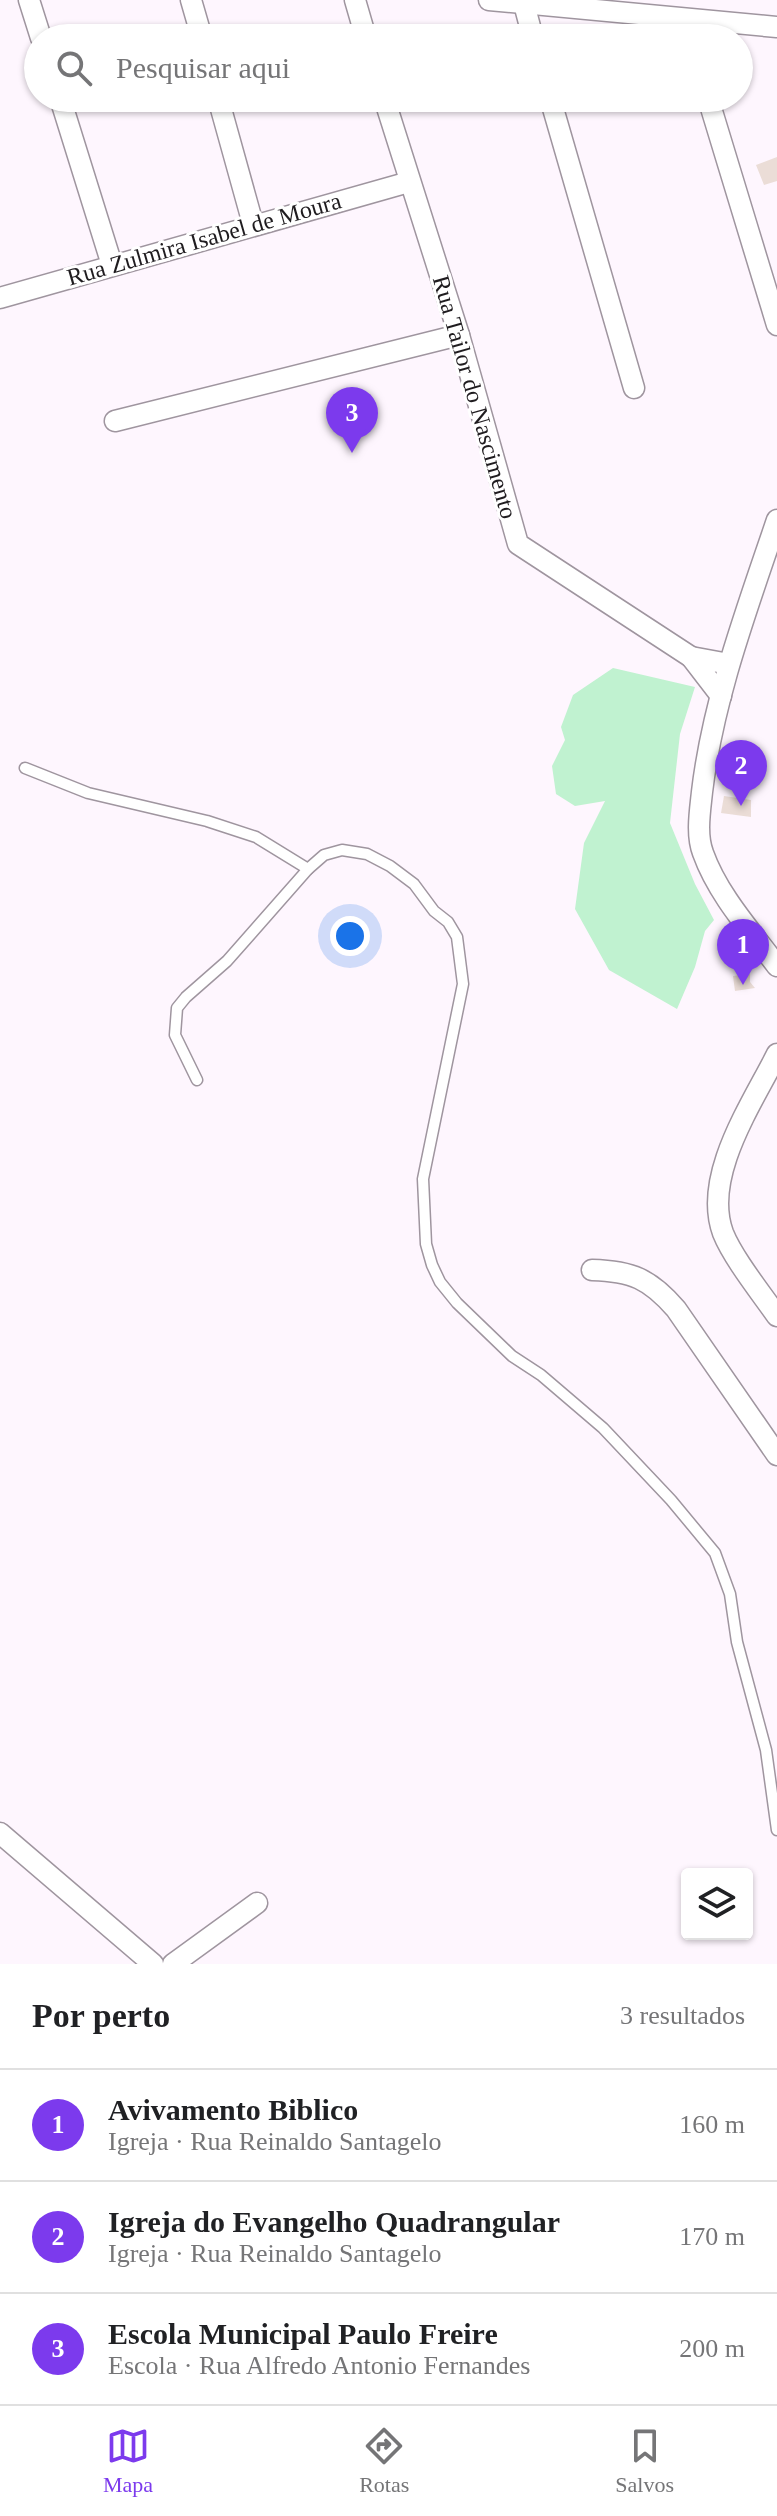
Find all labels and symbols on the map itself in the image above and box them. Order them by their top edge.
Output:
street label: Rua Zulmira Isabel de Moura [64,187,344,291]
street label: Rua Tailor do Nascimento [428,272,522,522]
pin: 3 [326,387,378,453]
pin: 2 [715,740,767,806]
your location [330,916,370,956]
pin: 1 [717,919,769,985]

